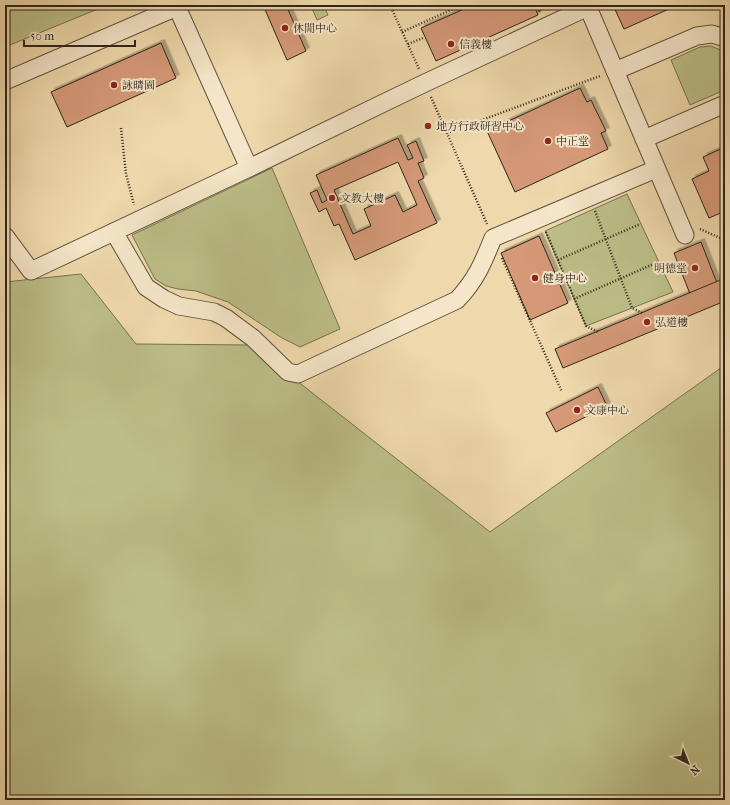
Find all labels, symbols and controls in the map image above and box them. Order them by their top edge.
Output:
scale bar [24,22,135,48]
place label: 休閒中心 [293,22,337,35]
marker: 休閒中心 [280,23,290,33]
text: 50 m [30,29,54,43]
place label: 信義樓 [459,38,492,51]
marker: 信義樓 [446,39,456,49]
place label: 詠晴園 [122,79,155,92]
marker: 詠晴園 [109,80,119,90]
place label: 地方行政研習中心 [436,120,524,133]
marker: 地方行政研習中心 [423,121,433,131]
place label: 中正堂 [556,135,589,148]
marker: 中正堂 [543,136,553,146]
place label: 文教大樓 [340,192,384,205]
marker: 文教大樓 [327,193,337,203]
place label: 明德堂 [654,262,687,275]
marker: 明德堂 [690,263,700,273]
place label: 健身中心 [543,272,587,285]
marker: 健身中心 [530,273,540,283]
place label: 弘道樓 [655,316,688,329]
marker: 弘道樓 [642,317,652,327]
place label: 文康中心 [585,404,629,417]
marker: 文康中心 [572,405,582,415]
north arrow [668,743,708,783]
text: N [687,762,702,778]

